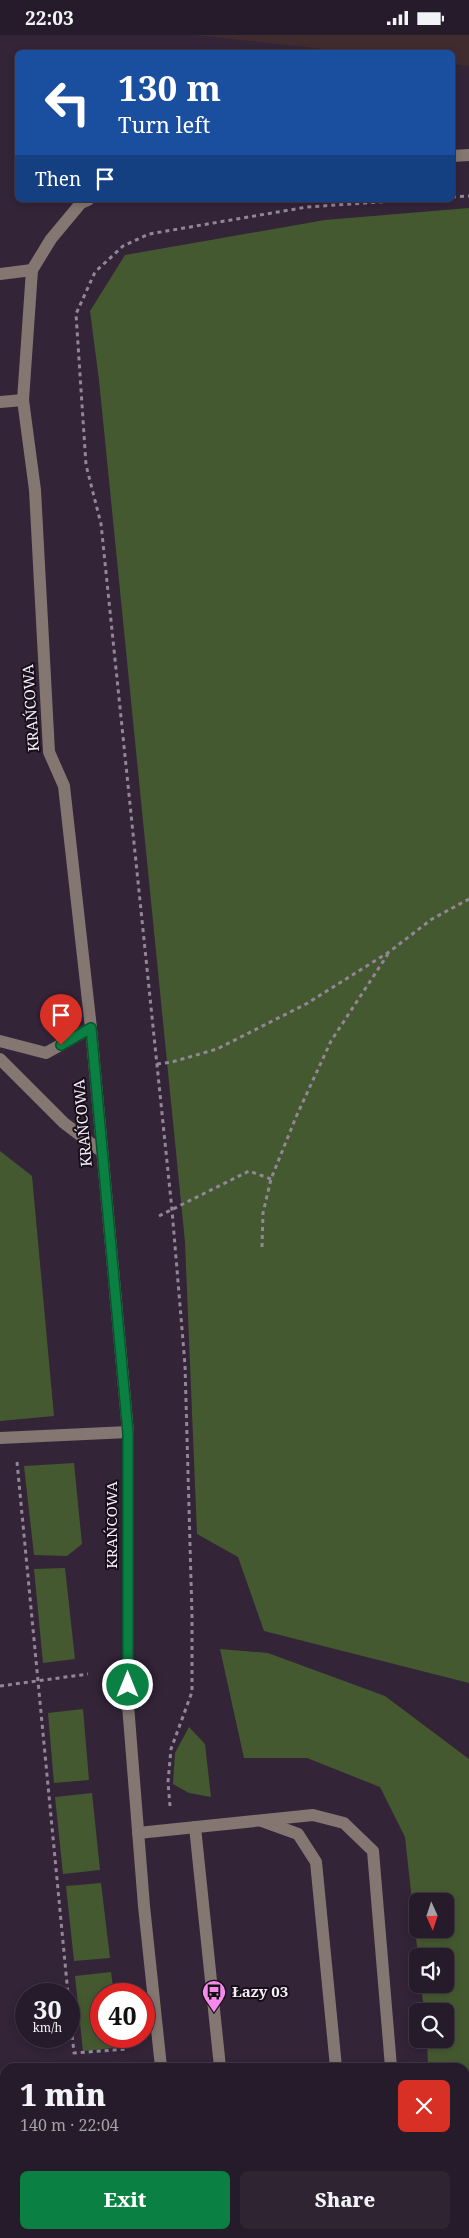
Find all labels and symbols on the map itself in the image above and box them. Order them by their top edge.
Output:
street label: KRAŃCOWA [17,663,43,752]
pin [40,994,82,1045]
street label: KRAŃCOWA [68,1078,96,1168]
street label: KRAŃCOWA [101,1481,121,1569]
position arrow [101,1658,153,1710]
north arrow [409,1893,454,1937]
bus stop icon: Łazy 03 [201,1979,227,2013]
place label: Łazy 03 [232,1981,288,2001]
speed limit sign: 40 [90,1983,155,2048]

